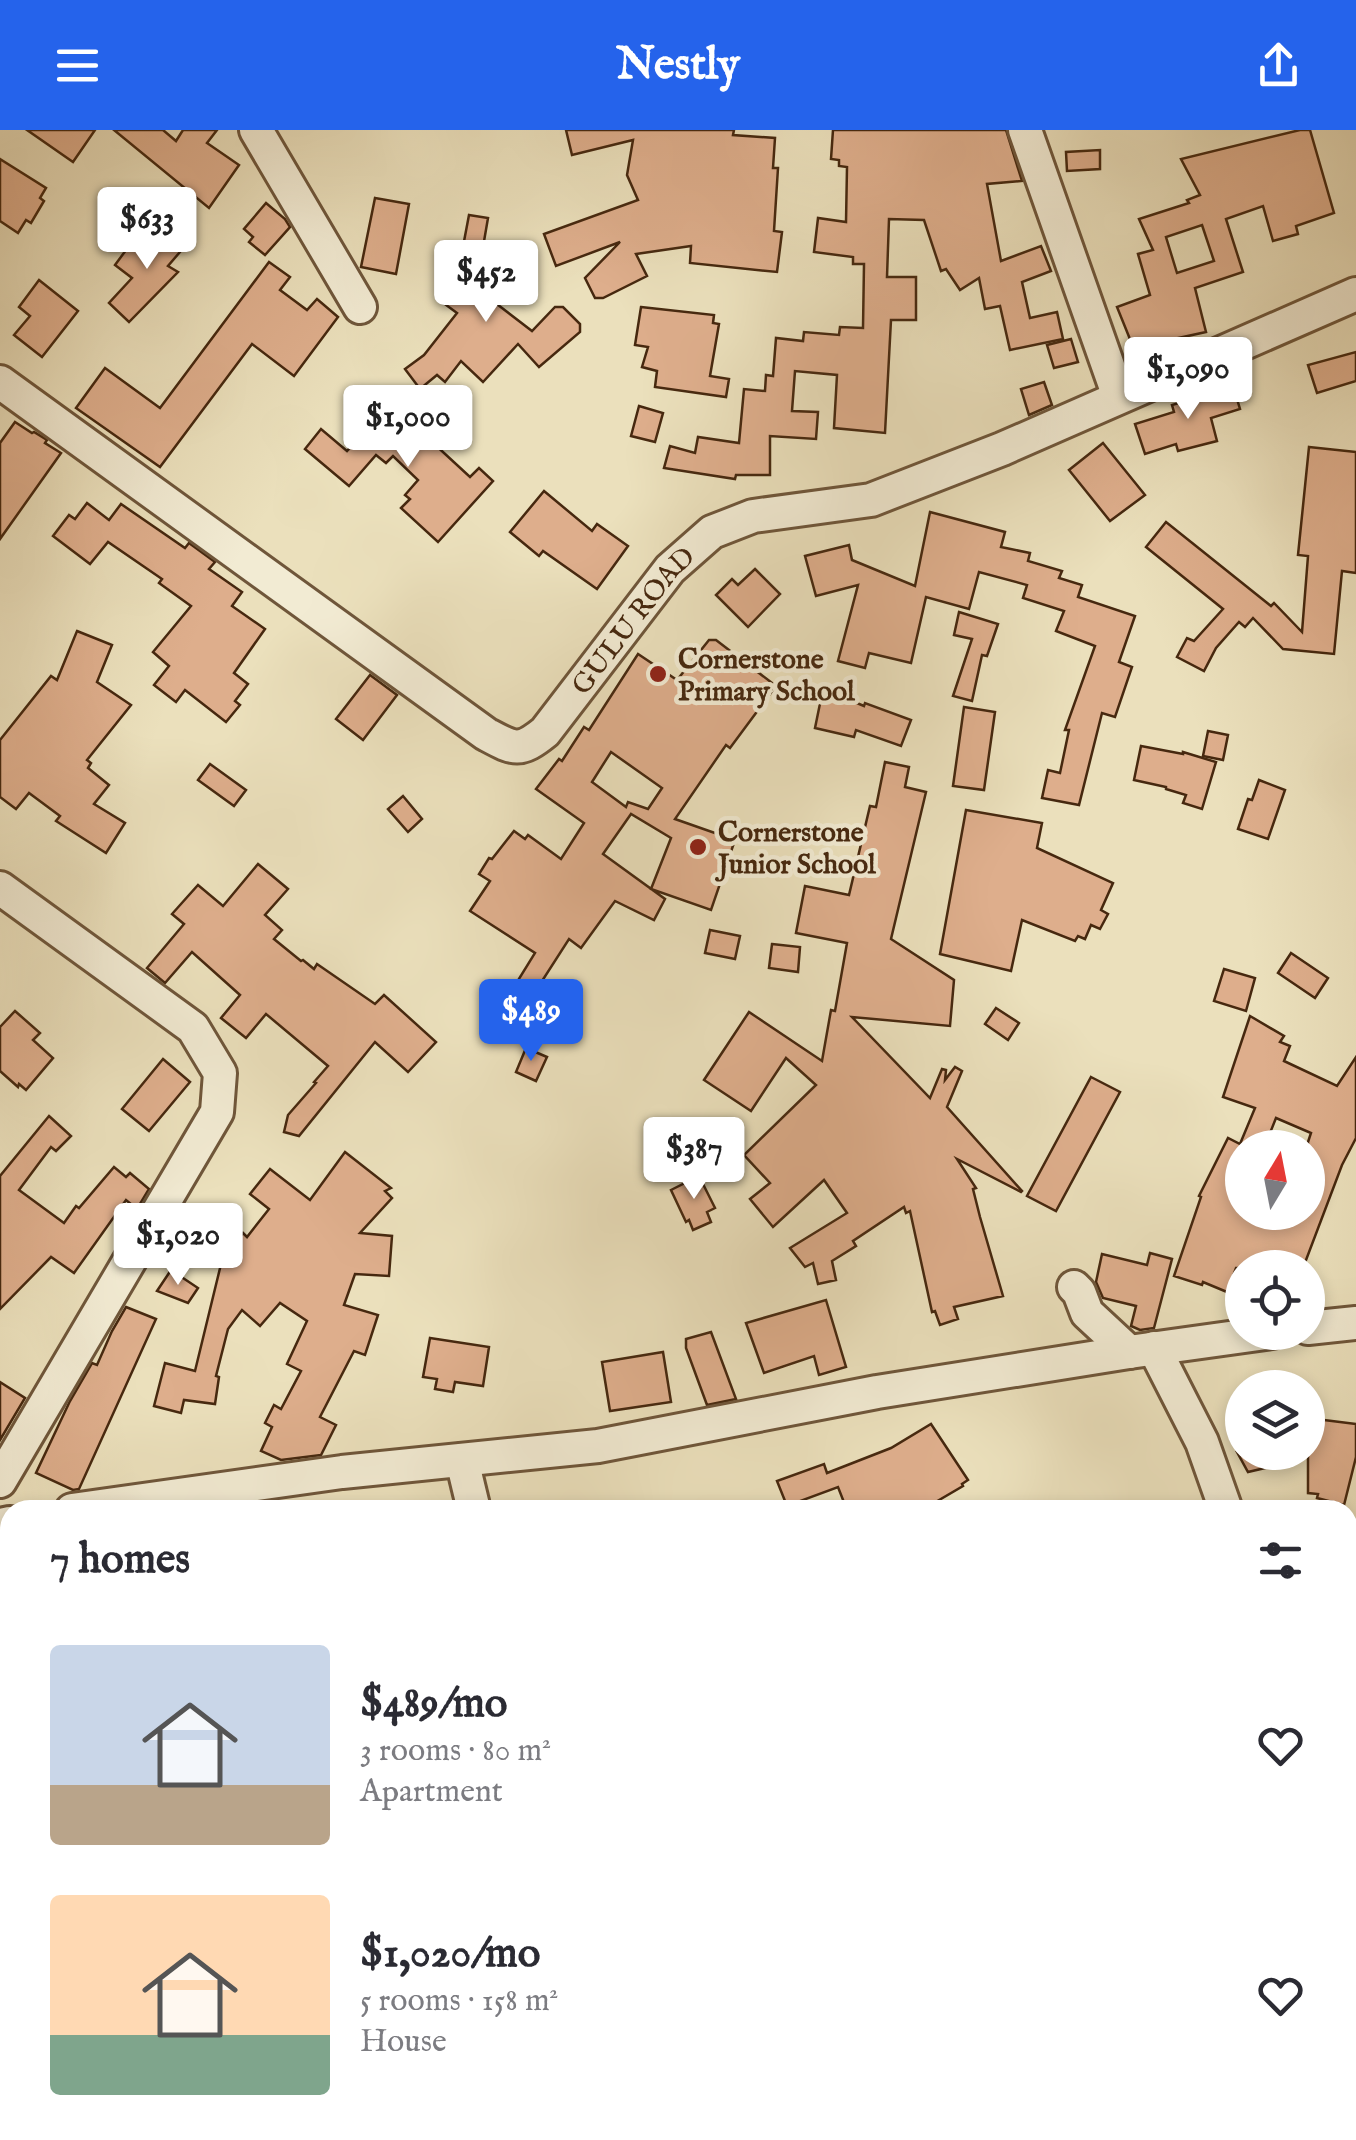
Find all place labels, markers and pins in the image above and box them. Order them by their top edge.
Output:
pin: $633 [88,187,206,272]
pin: $452 [427,240,545,325]
pin: $1,090 [1107,337,1269,422]
pin: $1,000 [327,385,489,470]
place label: Cornerstone Primary School [678,643,856,710]
marker: Cornerstone Primary School [647,663,669,685]
place label: Cornerstone Junior School [714,816,877,883]
marker: Cornerstone Junior School [687,836,709,858]
pin: $489 [472,979,590,1064]
pin: $387 [635,1117,753,1202]
pin: $1,020 [97,1203,259,1288]

